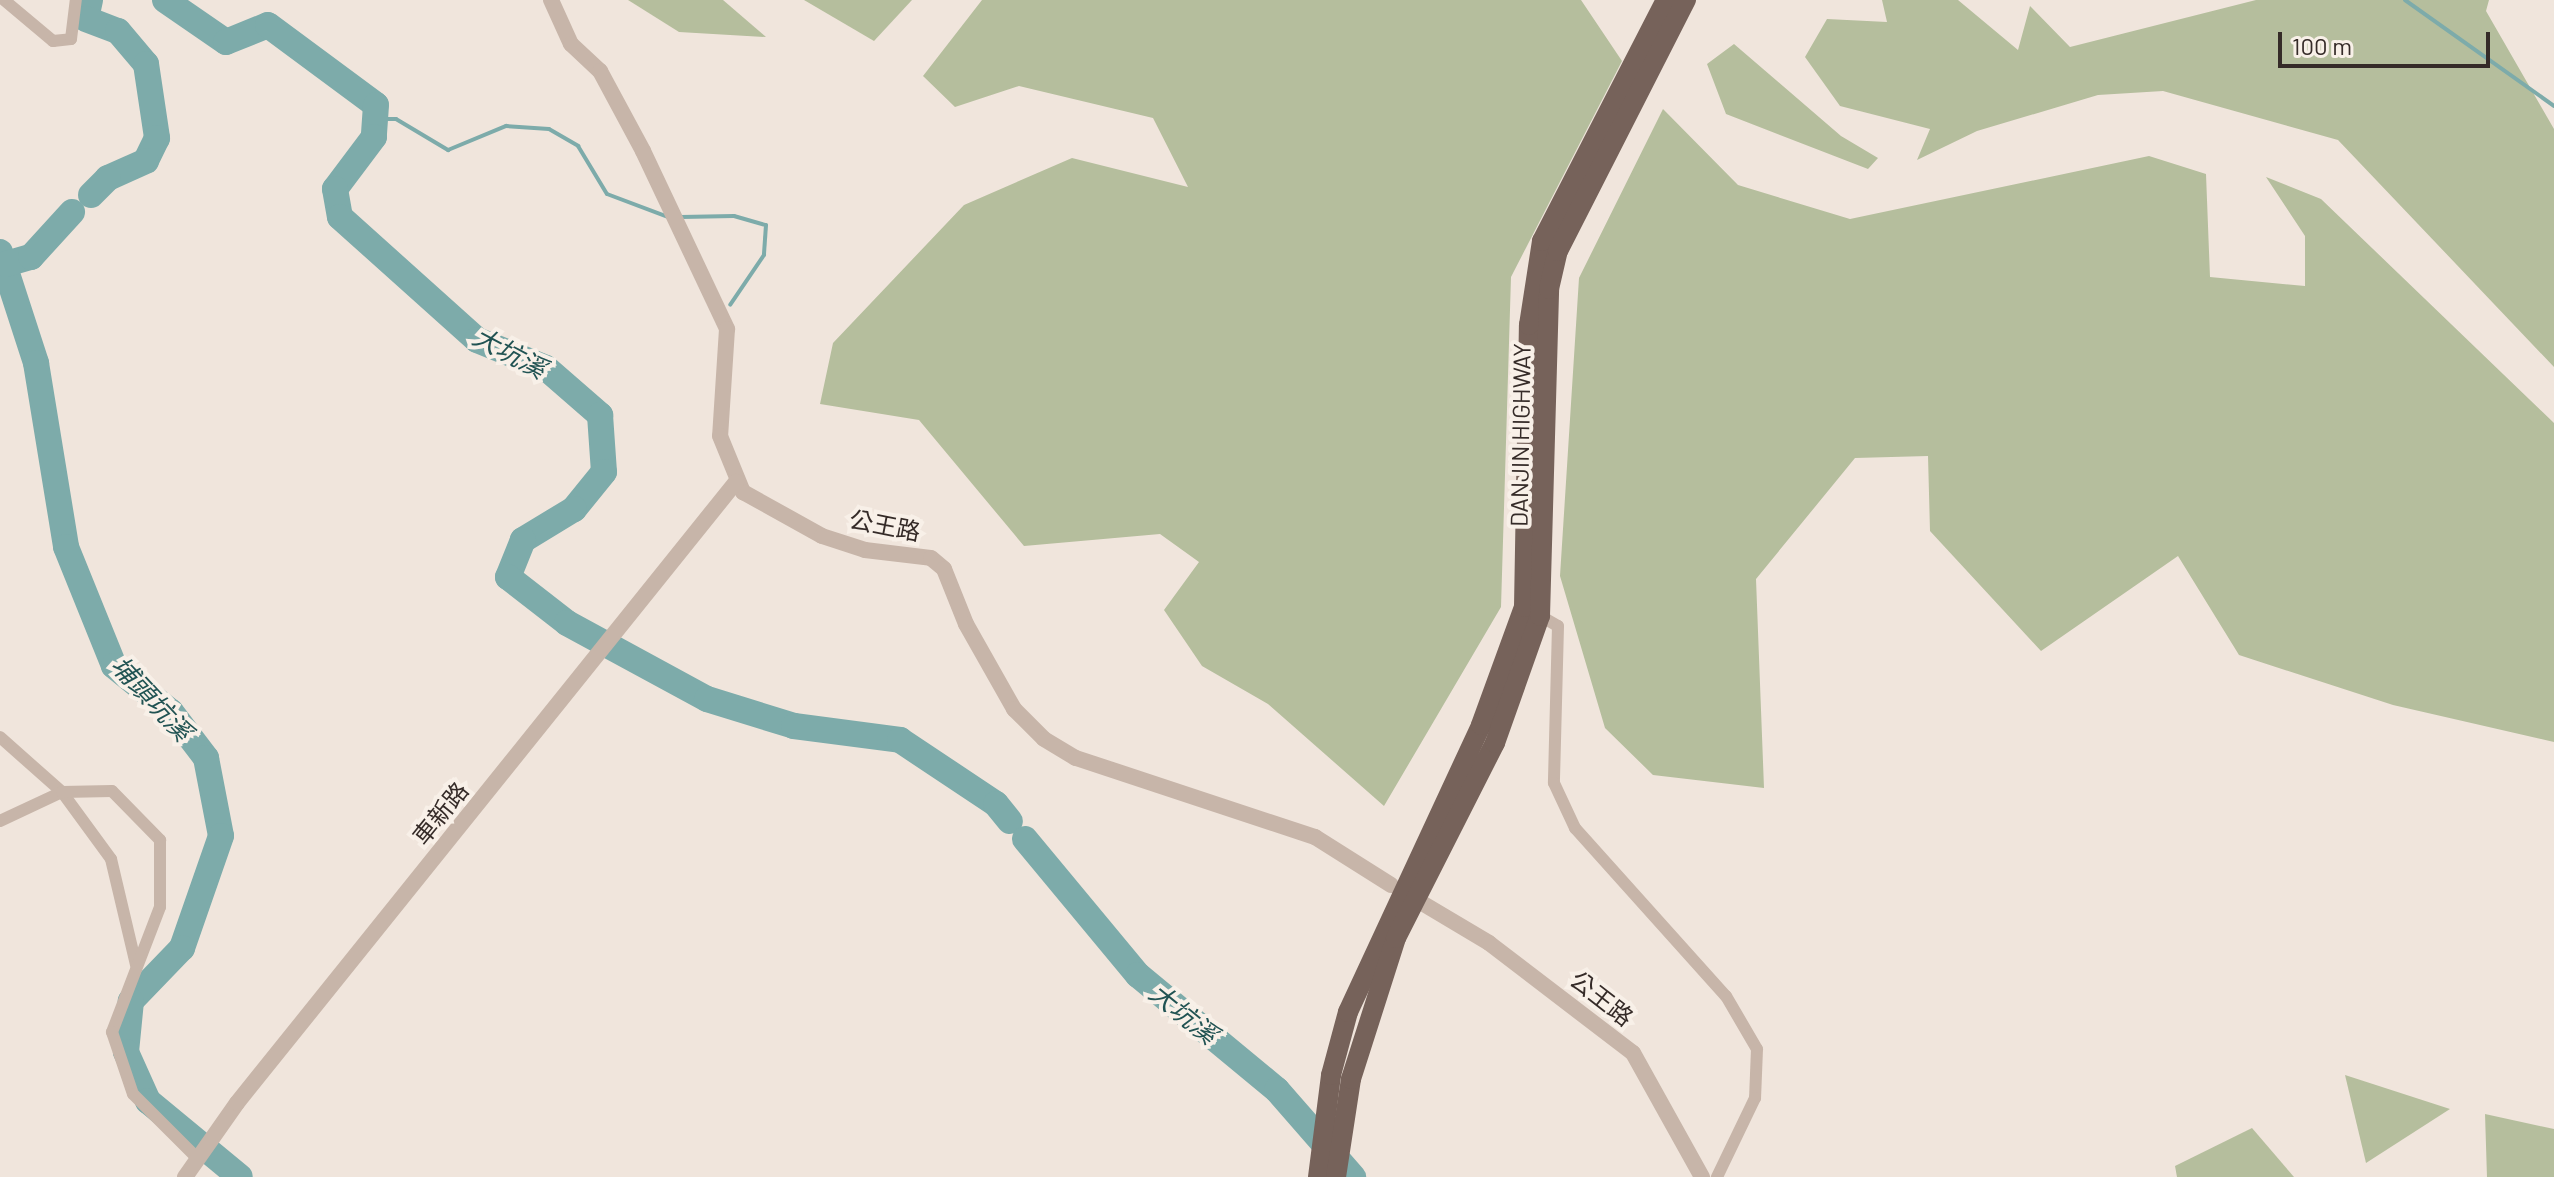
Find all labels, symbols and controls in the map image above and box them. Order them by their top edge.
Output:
scale bar [2282,16,2494,66]
text: 100 m [2292,31,2352,60]
water label: 大坑溪 [468,320,552,384]
street label: DANJIN HIGHWAY [1504,343,1536,527]
street label: 公王路 [847,504,923,546]
water label: 埔頭坑溪 [105,649,199,747]
street label: 車新路 [406,776,474,850]
street label: 公王路 [1565,964,1639,1032]
water label: 大坑溪 [1144,976,1224,1050]

